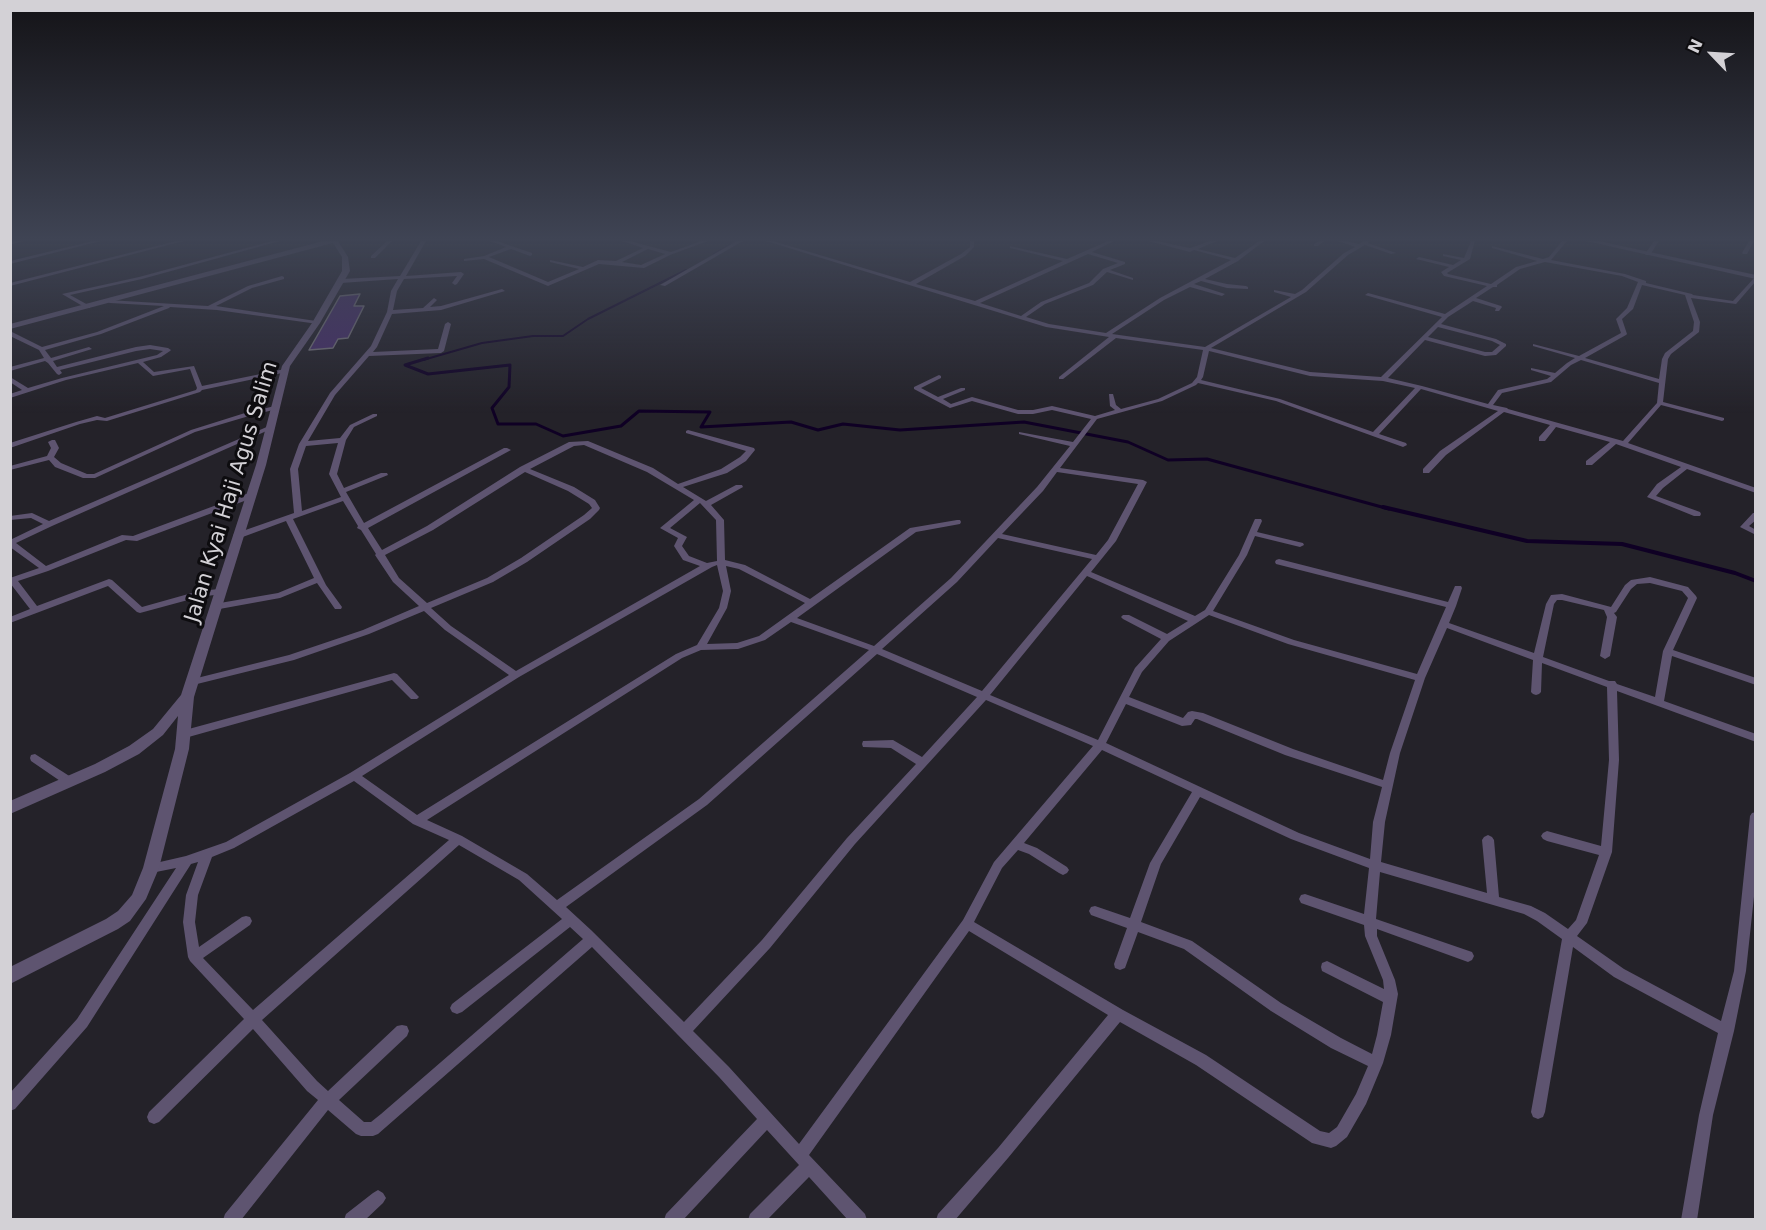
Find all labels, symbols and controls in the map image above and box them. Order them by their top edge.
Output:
north arrow [1682,24,1742,84]
text: N [1684,36,1707,56]
street label: Jalan Kyai Haji Agus Salim [180,358,284,626]

